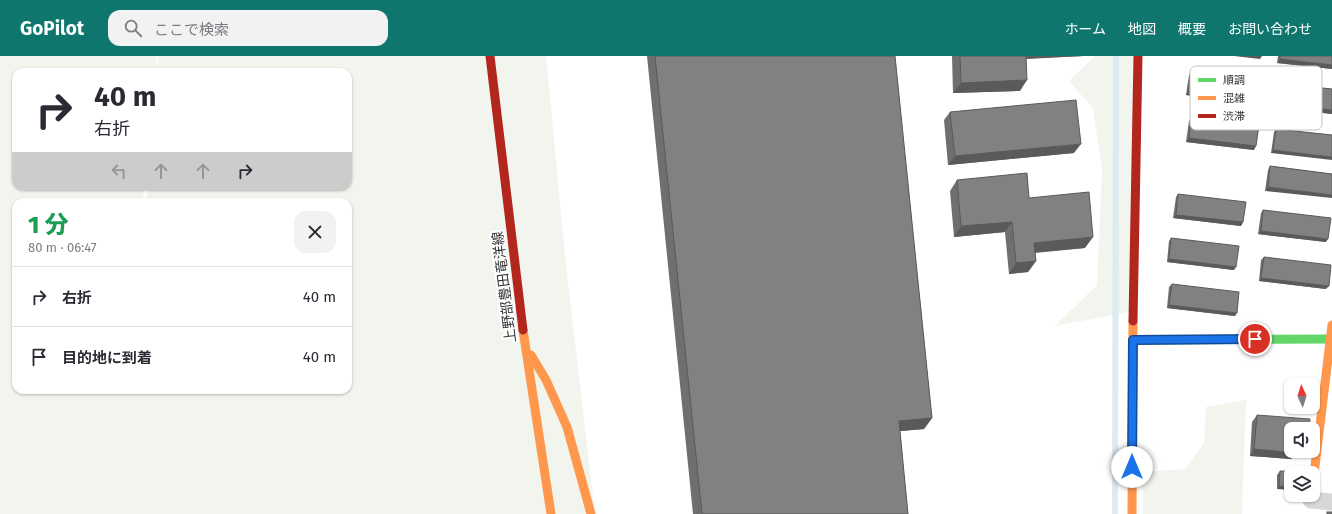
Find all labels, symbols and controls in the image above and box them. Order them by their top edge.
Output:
search box [108,10,388,46]
text: GoPilot [20,17,84,40]
icon: search [122,17,144,39]
text: ここで検索 [154,21,229,39]
text: ホーム [1064,21,1106,38]
text: 地図 [1128,21,1156,38]
text: 概要 [1178,21,1206,38]
text: お問い合わせ [1228,21,1312,38]
legend [1190,66,1322,130]
text: 順調 [1223,74,1245,87]
text: 40 m [94,80,157,113]
icon: right [28,84,80,136]
text: 混雑 [1223,92,1245,105]
text: 渋滞 [1223,110,1245,123]
text: 右折 [94,118,130,140]
icon: left [108,160,130,182]
icon: ahead [150,160,172,182]
icon: ahead [192,160,214,182]
icon: right [234,160,256,182]
text: 1 分 [28,211,69,239]
button: close [294,211,336,253]
street label: 上野部豊田竜洋線 [489,230,520,344]
text: 80 m · 06:47 [28,240,97,255]
icon: right [28,286,50,308]
text: 40 m [303,288,336,306]
text: 右折 [62,289,92,307]
pin [1238,322,1272,356]
icon: arrive [1244,328,1266,350]
icon: arrive [28,346,50,368]
text: 40 m [303,348,336,366]
text: 目的地に到着 [62,349,152,367]
north arrow [1284,378,1320,414]
map controls [1284,378,1320,502]
button: sound [1284,422,1320,458]
position arrow [1111,446,1153,488]
button: layers [1284,466,1320,502]

